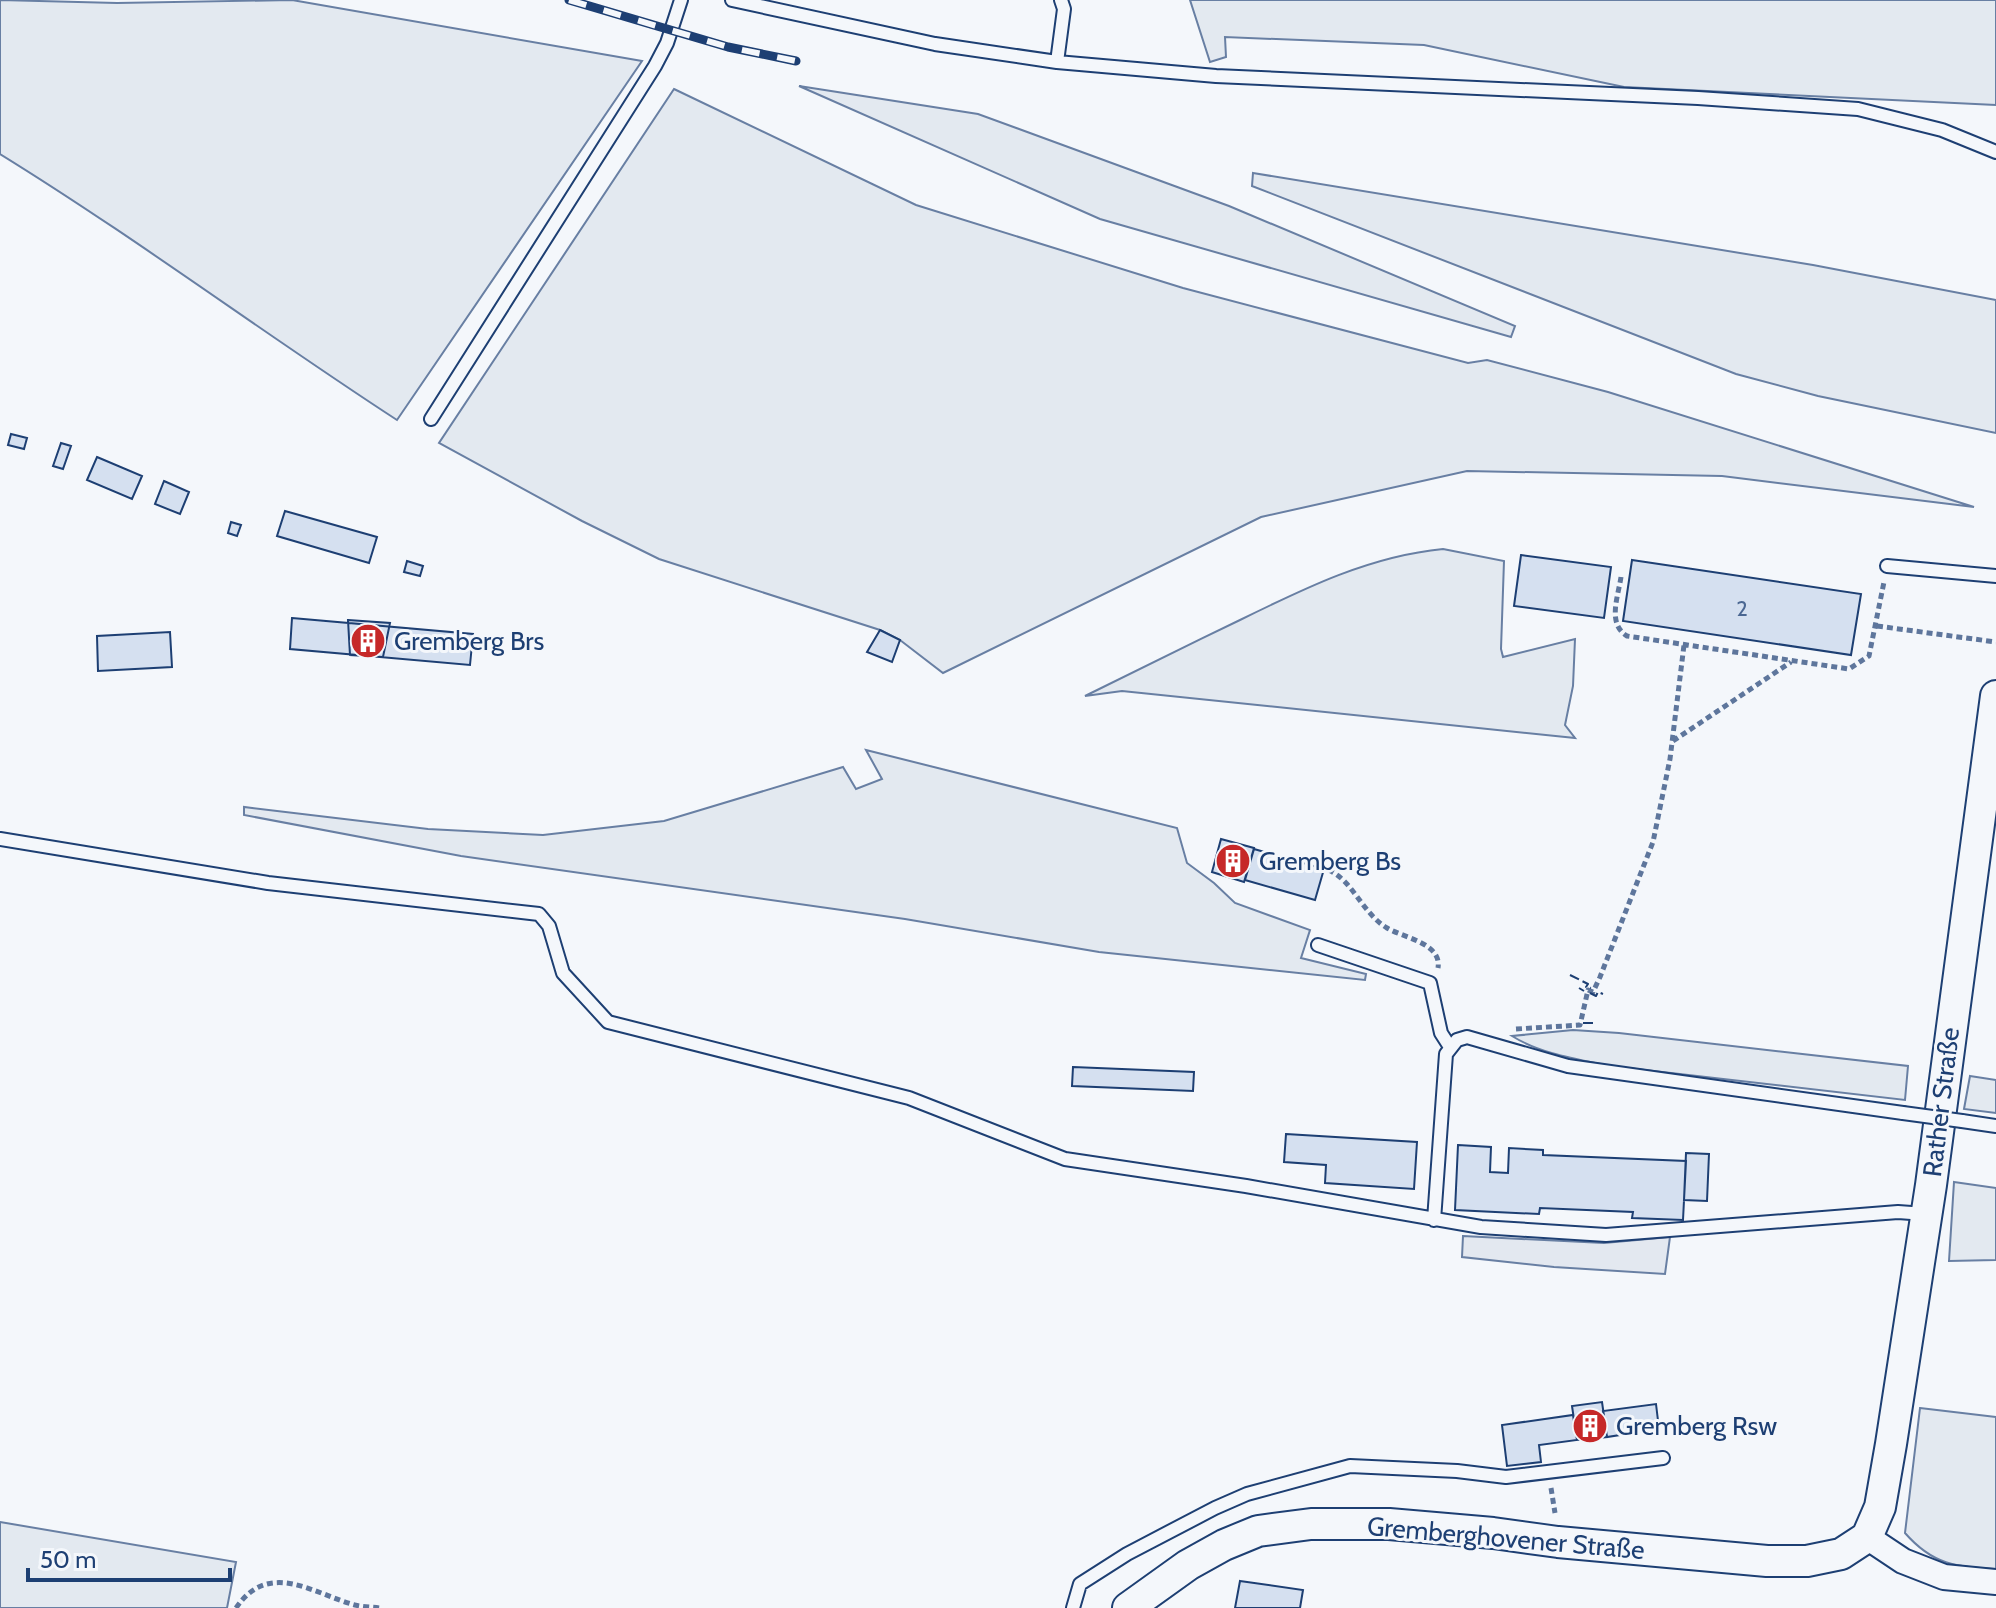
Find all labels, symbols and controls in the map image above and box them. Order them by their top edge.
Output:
house number: 2 [1736,595,1748,622]
building icon: Gremberg Brs [349,622,387,660]
place label: Gremberg Brs [394,625,544,657]
building icon: Gremberg Bs [1214,842,1252,880]
place label: Gremberg Bs [1259,845,1401,877]
street label: Rather Straße [1916,1025,1966,1179]
building icon: Gremberg Rsw [1571,1407,1609,1445]
place label: Gremberg Rsw [1616,1410,1777,1442]
street label: Gremberghovener Straße [1366,1510,1646,1566]
scale bar [28,1532,230,1582]
text: 50 m [40,1545,96,1574]

